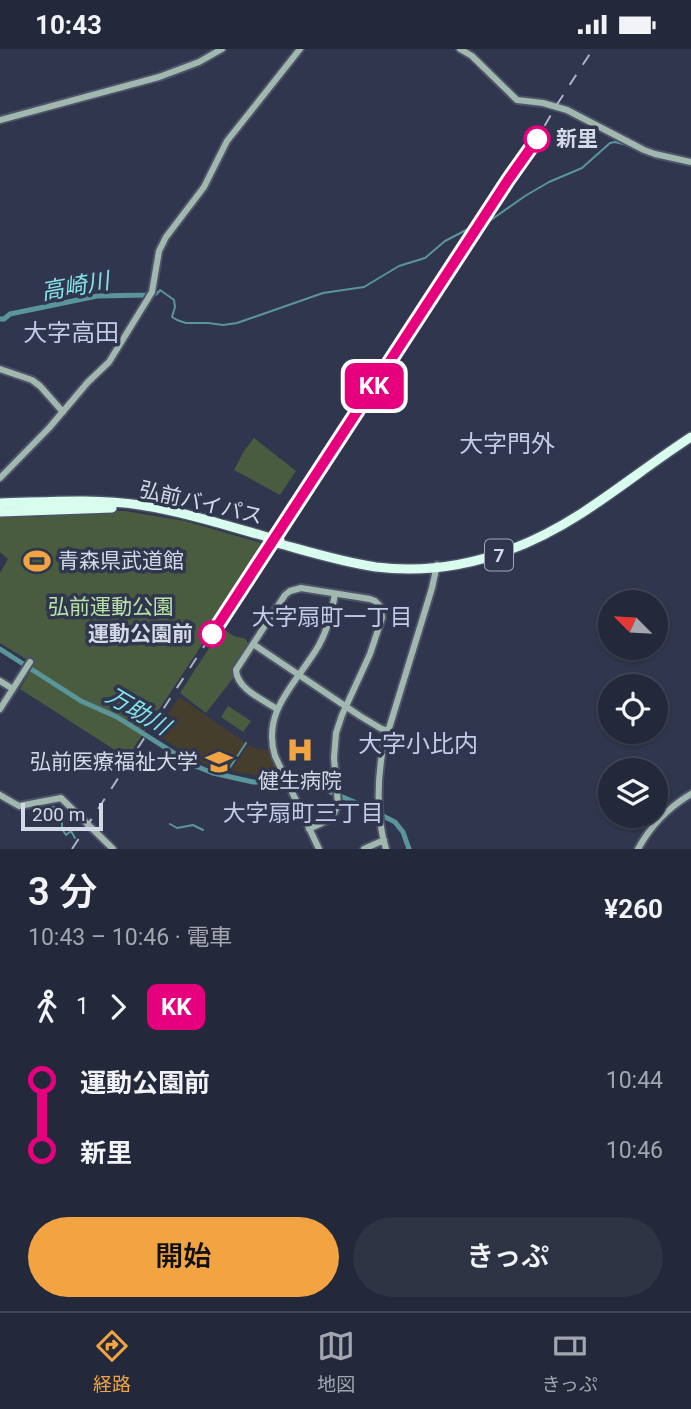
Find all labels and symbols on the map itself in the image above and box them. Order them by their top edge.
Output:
marker: 新里 [524,126,550,152]
place label: 新里 [556,127,598,151]
water label: 高崎川 [39,267,114,306]
district label: 大字高田 [23,319,119,347]
line badge: KK [342,363,406,409]
district label: 大字門外 [459,430,555,458]
street label: 弘前バイパス [137,477,265,529]
road number: 7 [485,540,513,571]
sports icon: 青森県武道館 [22,546,52,576]
place label: 青森県武道館 [58,549,184,573]
north arrow [598,590,668,660]
park label: 弘前運動公園 [48,595,174,619]
district label: 大字扇町一丁目 [252,604,413,631]
marker: 運動公園前 [199,621,225,647]
place label: 運動公園前 [88,622,193,646]
water label: 万助川 [101,682,177,742]
district label: 大字小比内 [358,730,478,758]
hospital icon: 健生病院 [285,735,315,765]
school or university icon: 弘前医療福祉大学 [204,747,234,777]
place label: 弘前医療福祉大学 [30,750,198,774]
place label: 健生病院 [258,769,342,793]
scale bar [21,800,103,832]
district label: 大字扇町三丁目 [223,800,384,827]

